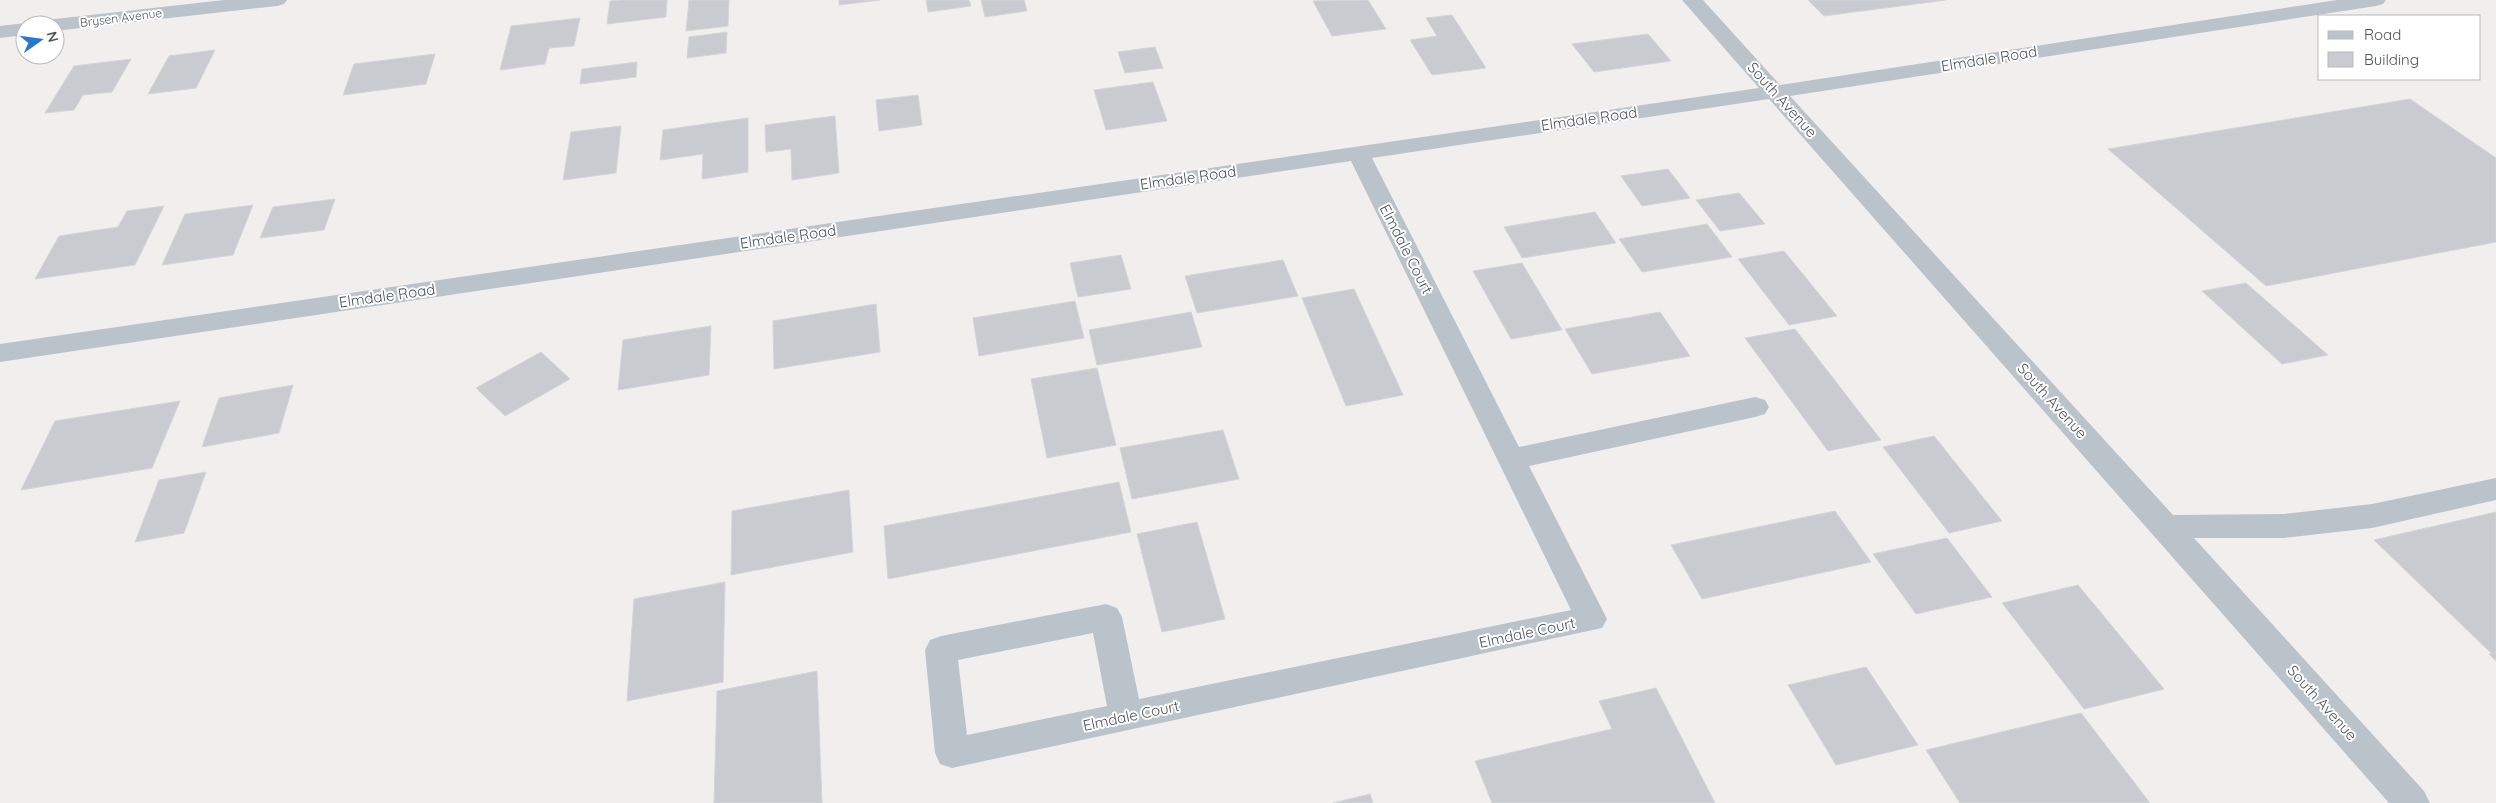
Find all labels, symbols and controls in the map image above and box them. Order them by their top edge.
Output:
street label: Brysen Avenue [79,5,163,30]
north arrow [15,15,65,65]
legend [2318,15,2481,80]
text: Road [2364,25,2401,44]
text: N [43,30,63,44]
street label: Elmdale Road [1940,42,2038,75]
text: Building [2364,50,2419,69]
street label: South Avenue [1744,58,1821,141]
street label: Elmdale Road [1540,102,1638,135]
street label: Elmdale Road [1139,161,1237,194]
street label: Elmdale Court [1376,201,1437,297]
street label: Elmdale Road [739,220,837,253]
street label: Elmdale Road [338,279,436,312]
street label: South Avenue [2014,359,2091,442]
street label: Elmdale Court [1477,613,1577,652]
street label: South Avenue [2284,661,2361,744]
street label: Elmdale Court [1081,696,1181,735]

